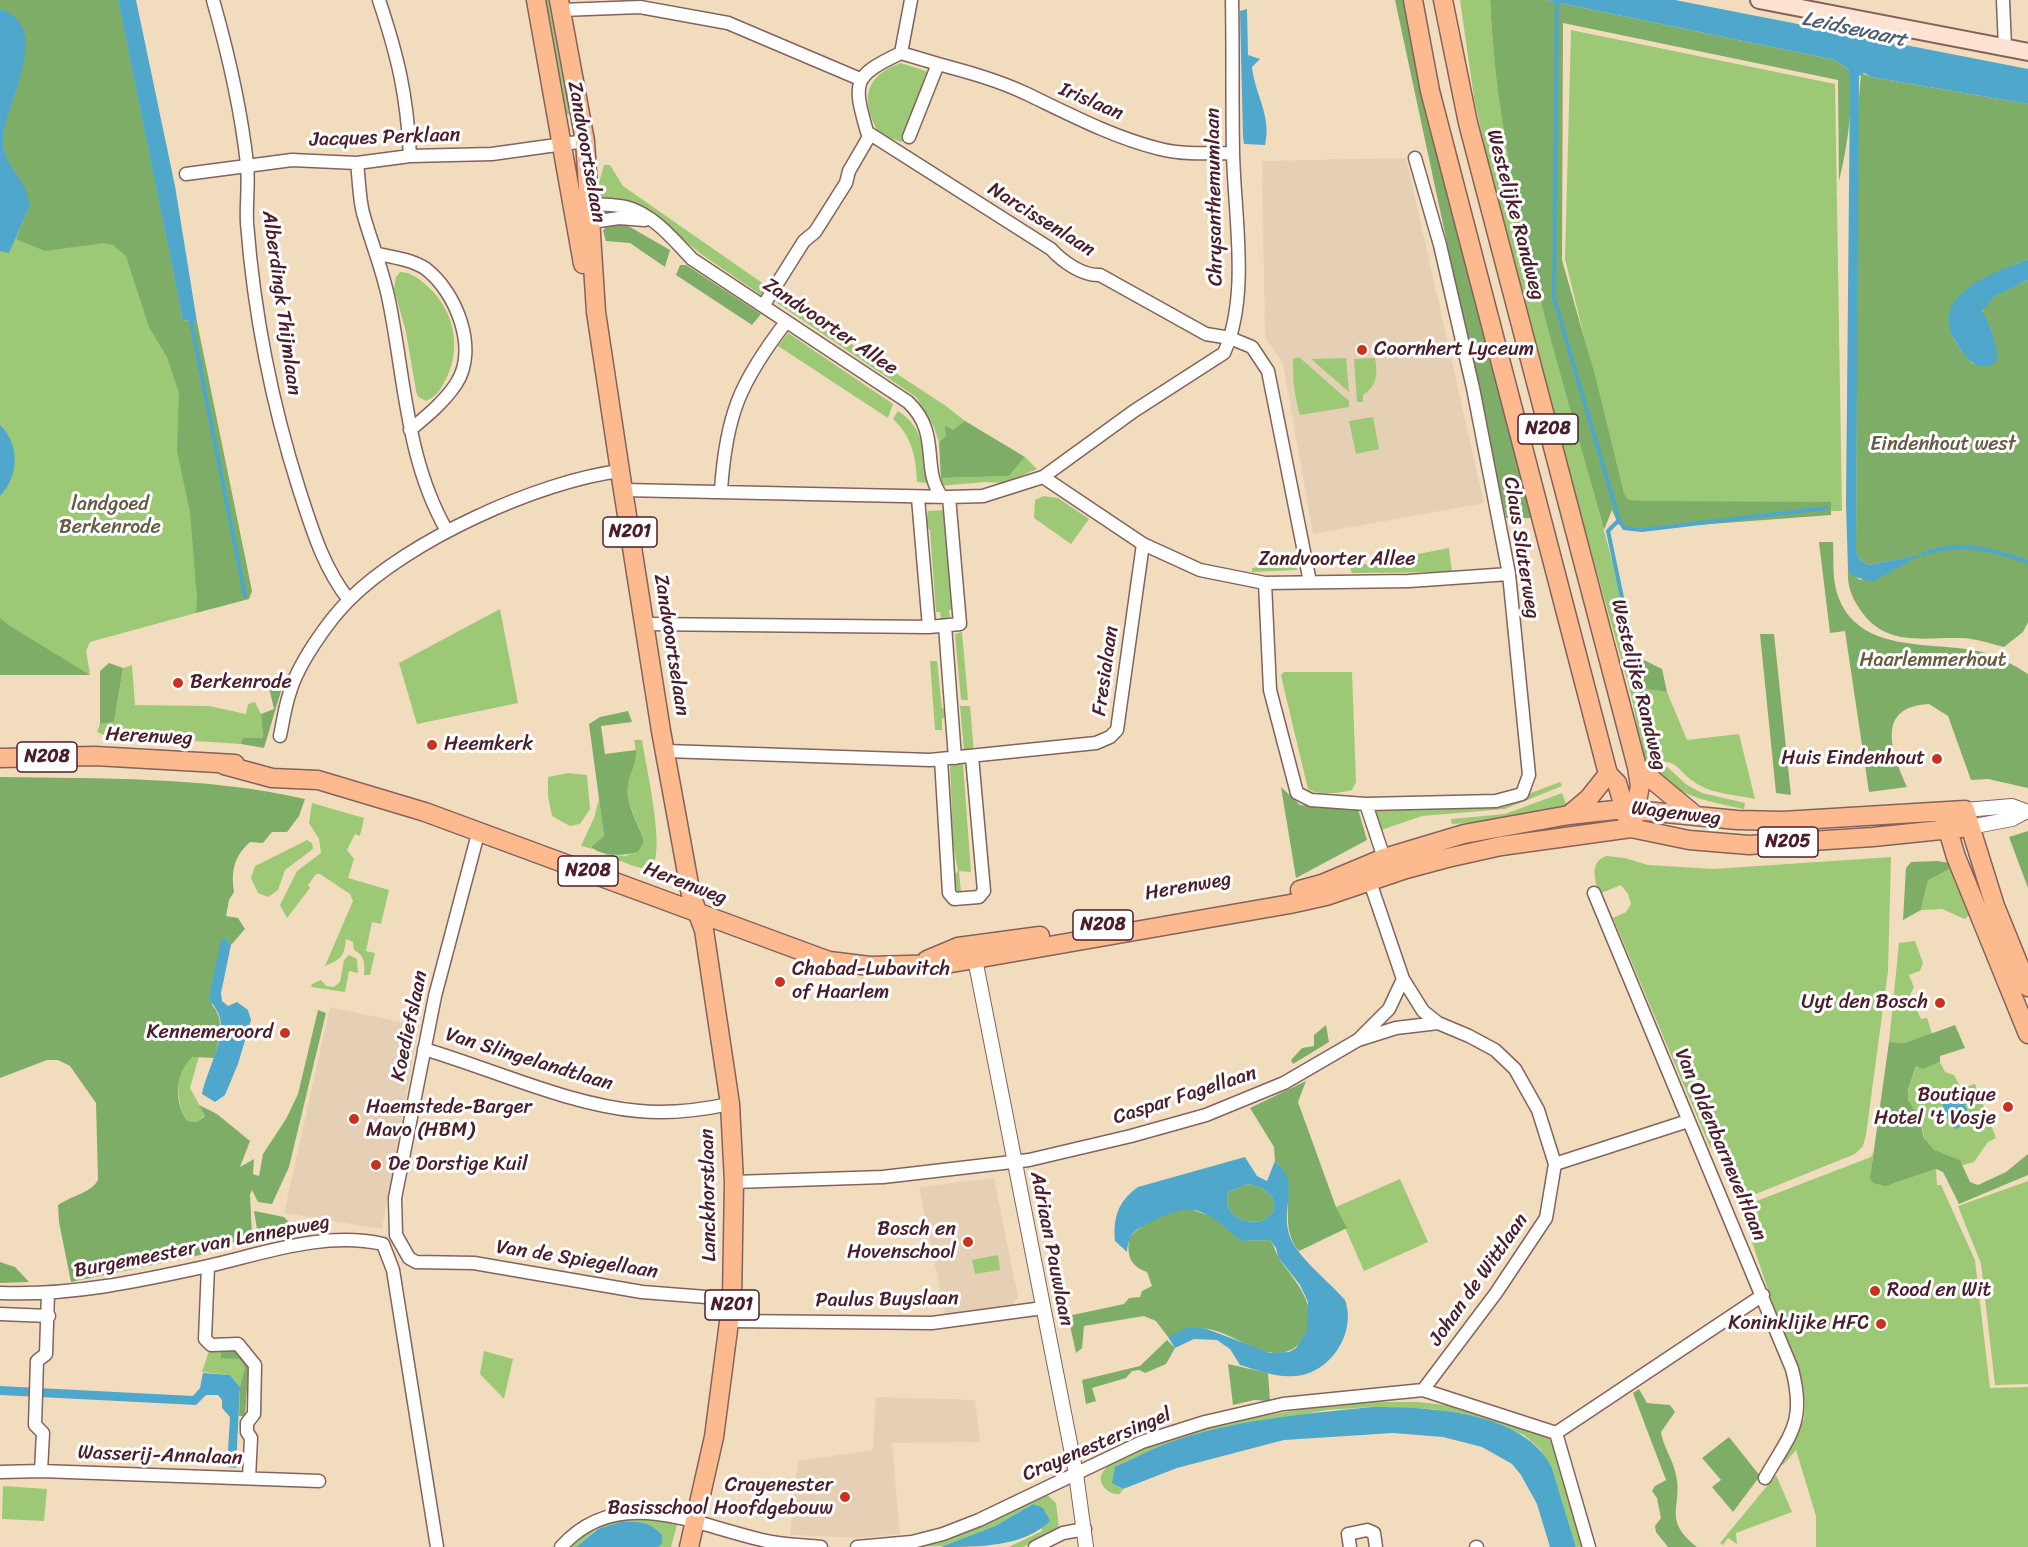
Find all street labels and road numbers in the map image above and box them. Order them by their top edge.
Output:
street label: Irislaan [1055,78,1127,126]
street label: Zandvoortselaan [562,79,610,225]
street label: Chrysanthemumlaan [1201,108,1229,286]
street label: Jacques Perklaan [309,123,461,153]
street label: Westelijke Randweg [1481,127,1549,303]
street label: Narcissenlaan [983,178,1099,262]
street label: Alberdingk Thijmlaan [256,209,306,397]
street label: Zandvoorter Allee [758,273,902,381]
road number: N208 [1518,414,1578,444]
street label: Claus Sluterweg [1498,475,1544,621]
road number: N201 [603,517,657,547]
street label: Zandvoorter Allee [1258,548,1416,572]
street label: Zandvoortselaan [648,572,694,718]
street label: Westelijke Randweg [1605,597,1671,773]
street label: Fresialaan [1088,624,1124,718]
street label: Herenweg [105,723,193,751]
road number: N208 [17,742,77,772]
street label: Wagenweg [1630,797,1722,831]
road number: N205 [1758,827,1818,857]
road number: N208 [558,856,618,886]
street label: Herenweg [640,857,730,911]
street label: Herenweg [1143,868,1233,906]
road number: N208 [1073,910,1133,940]
street label: Koediefslaan [387,969,433,1083]
street label: Van Slingelandtlaan [442,1023,616,1097]
street label: Van Oldenbarneveltlaan [1669,1045,1771,1245]
street label: Caspar Fagellaan [1110,1062,1260,1130]
street label: Lanckhorstlaan [696,1128,722,1262]
street label: Adriaan Pauwlaan [1024,1170,1078,1328]
street label: Johan de Wittlaan [1424,1209,1534,1351]
street label: Burgemeester van Lennepweg [72,1210,332,1284]
street label: Van de Spiegellaan [494,1235,660,1285]
street label: Paulus Buyslaan [815,1287,959,1313]
road number: N201 [705,1290,759,1320]
street label: Crayenestersingel [1019,1403,1175,1487]
street label: Wasserij-Annalaan [77,1441,243,1471]

